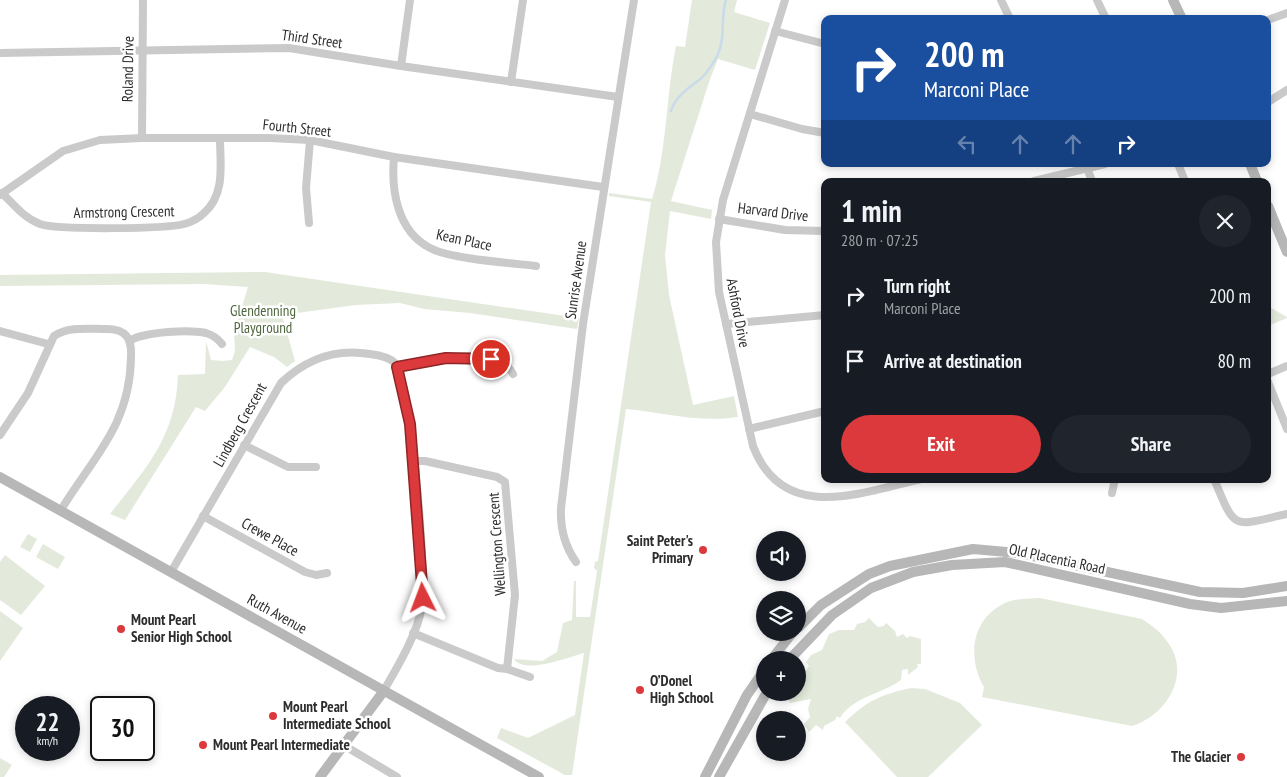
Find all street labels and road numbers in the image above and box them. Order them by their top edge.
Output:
street label: Third Street [280,25,344,52]
street label: Roland Drive [117,36,138,102]
street label: Fourth Street [262,114,332,141]
street label: Harvard Drive [737,198,809,225]
street label: Armstrong Crescent [73,201,175,222]
street label: Kean Place [435,224,494,255]
street label: Sunrise Avenue [561,240,590,320]
street label: Ashford Drive [722,277,754,349]
street label: Lindberg Crescent [209,379,270,470]
street label: Wellington Crescent [483,492,510,596]
street label: Crewe Place [238,513,302,560]
street label: Old Placentia Road [1007,539,1107,578]
street label: Ruth Avenue [244,589,310,638]

